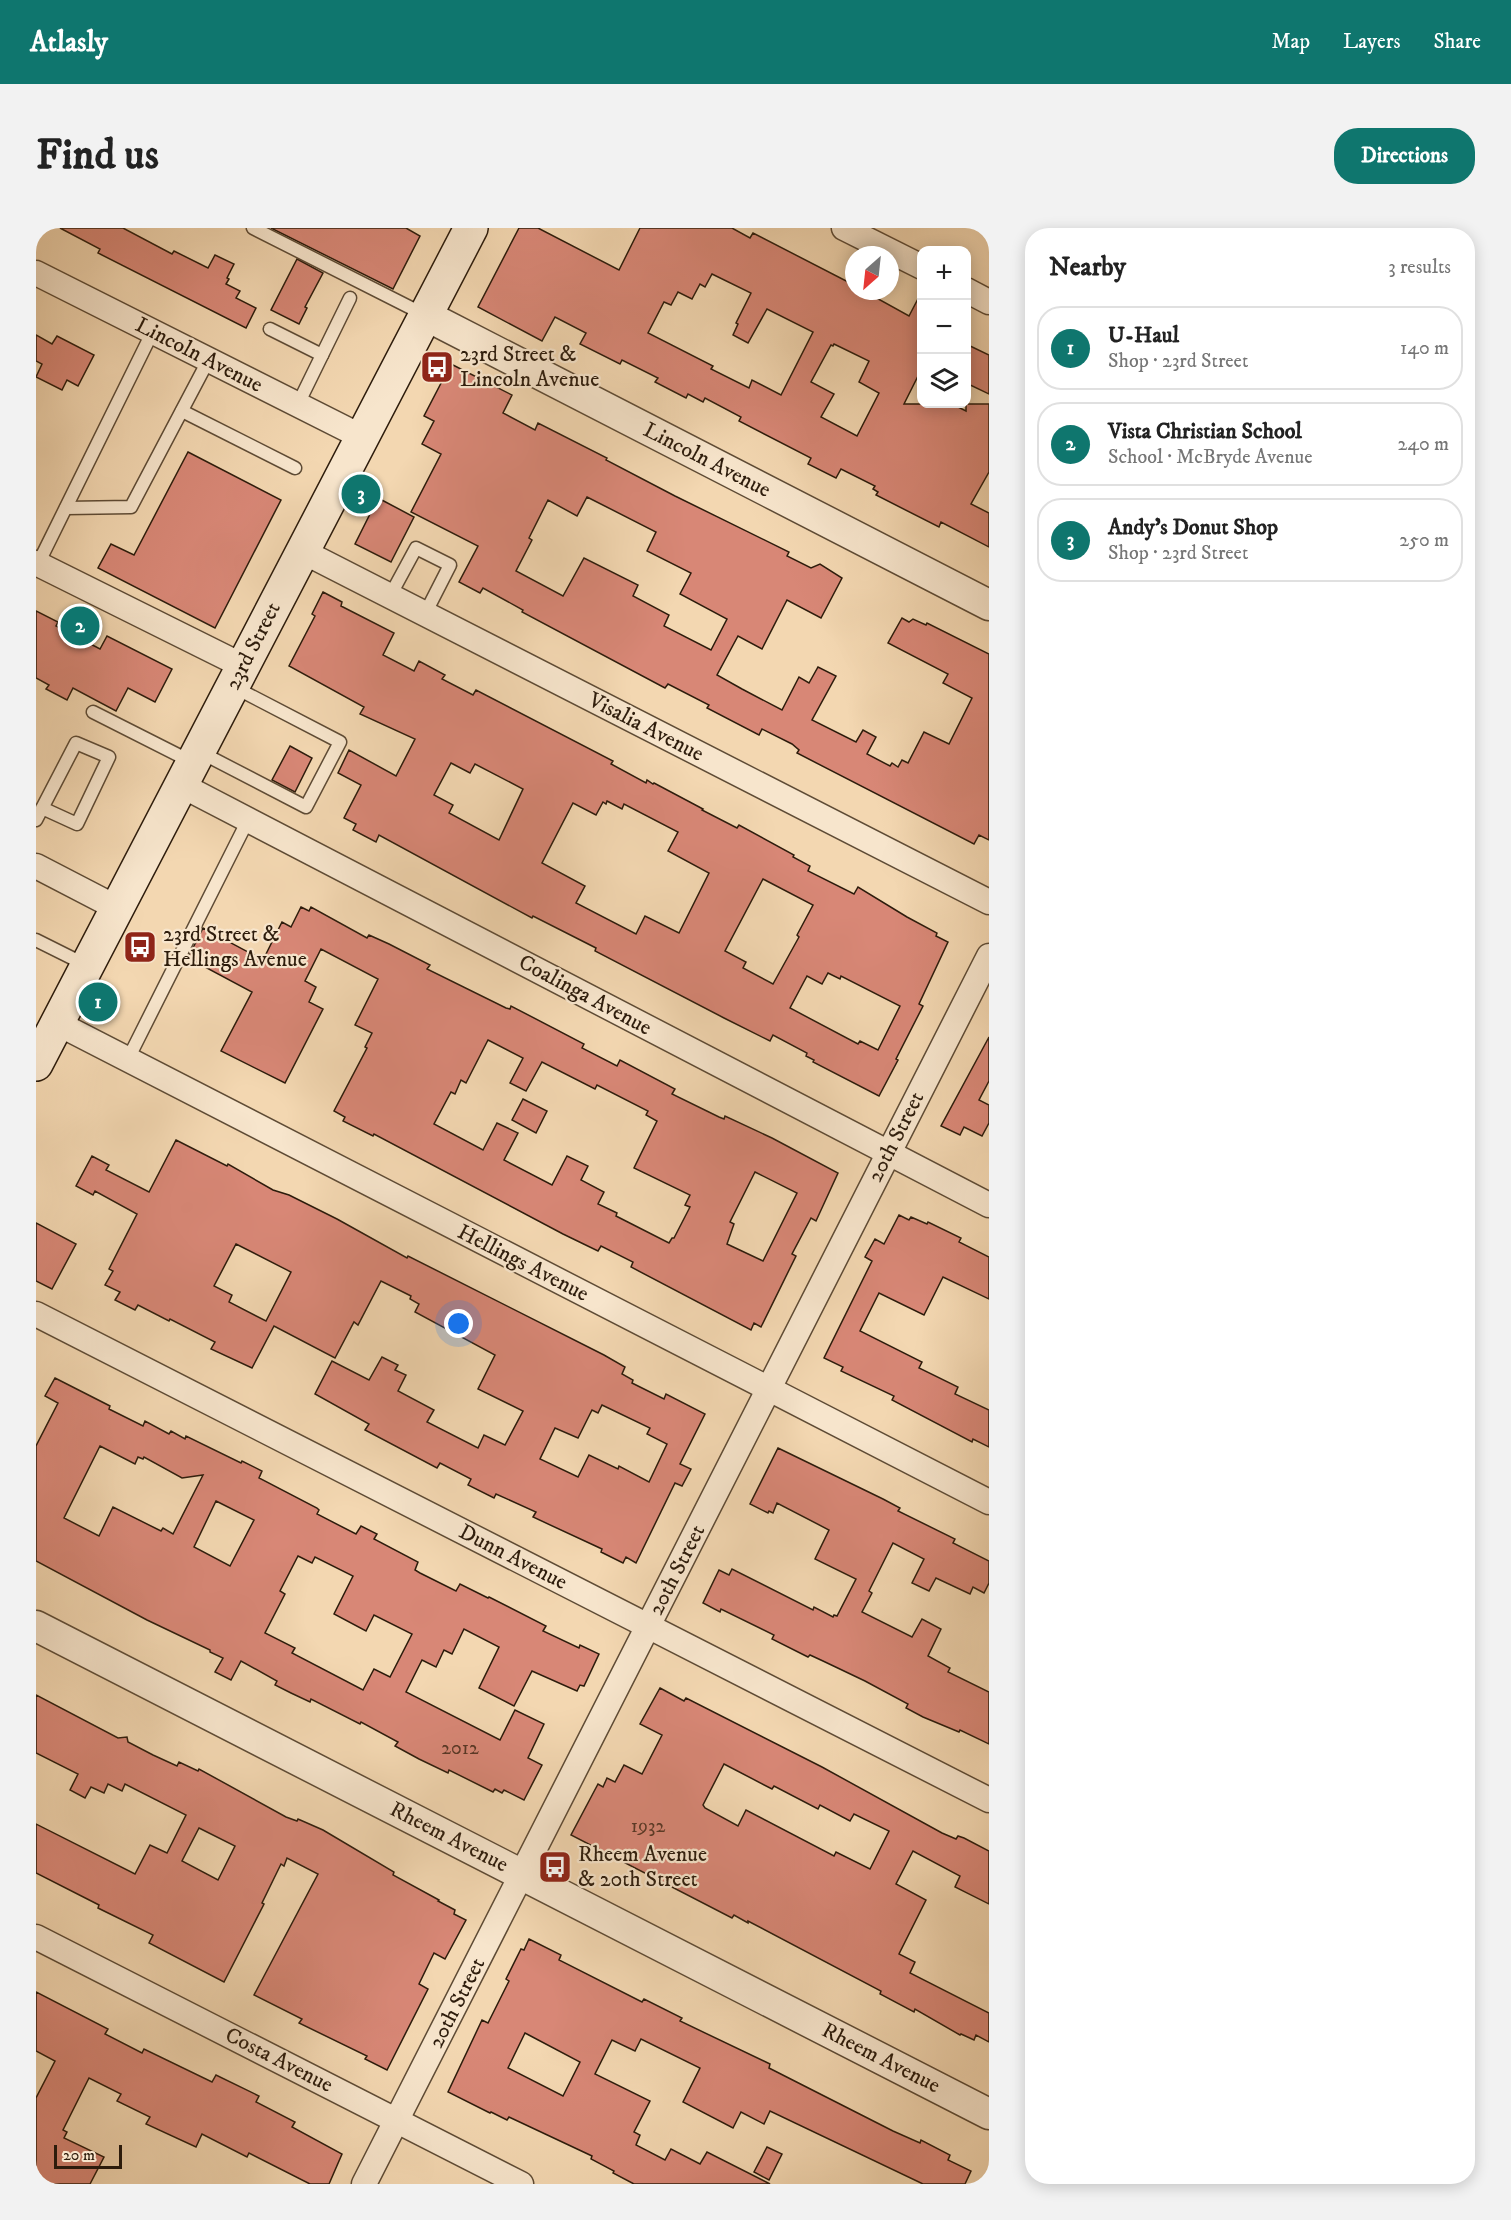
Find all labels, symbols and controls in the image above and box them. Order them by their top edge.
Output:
text: Atlasly [30,25,108,60]
text: Map [1271,29,1310,55]
text: Layers [1343,29,1401,55]
text: Share [1434,29,1481,55]
button: Directions [1334,128,1475,184]
text: Find us [36,130,159,182]
north arrow [845,246,899,300]
map controls [917,246,971,408]
button: + [917,246,971,300]
text: Nearby [1049,251,1126,284]
text: 3 results [1388,255,1451,280]
button: − [917,300,971,354]
street label: Lincoln Avenue [131,311,267,399]
text: U-Haul [1108,322,1179,349]
text: 1 [1067,336,1074,361]
text: 140 m [1400,336,1449,361]
place label: 23rd Street & Lincoln Avenue [460,341,599,393]
bus stop icon: 23rd Street & Lincoln Avenue [419,349,455,385]
text: Shop · 23rd Street [1108,349,1248,374]
button: layers [917,354,971,408]
street label: Lincoln Avenue [639,416,775,504]
text: Vista Christian School [1108,418,1302,445]
text: 2 [1066,432,1075,457]
text: 240 m [1398,432,1449,457]
text: School · McBryde Avenue [1108,445,1312,470]
pin: 3 [342,472,380,516]
text: Andy’s Donut Shop [1108,514,1278,541]
text: 3 [1067,528,1074,553]
text: 250 m [1399,528,1449,553]
text: Shop · 23rd Street [1108,541,1248,566]
street label: 23rd Street [219,598,287,694]
pin: 2 [60,604,99,648]
street label: Visalia Avenue [583,686,708,768]
place label: 23rd Street & Hellings Avenue [163,921,307,973]
bus stop icon: 23rd Street & Hellings Avenue [122,929,158,965]
street label: Coalinga Avenue [514,949,656,1041]
pin: 1 [78,980,118,1024]
street label: 20th Street [862,1087,930,1187]
street label: Hellings Avenue [453,1218,593,1308]
your location [444,1309,473,1338]
street label: Dunn Avenue [454,1518,572,1596]
street label: 20th Street [643,1520,711,1620]
house number: 2012 [441,1736,479,1761]
street label: Rheem Avenue [385,1796,513,1878]
house number: 1932 [631,1814,665,1839]
place label: Rheem Avenue & 20th Street [578,1841,707,1893]
bus stop icon: Rheem Avenue & 20th Street [537,1849,573,1885]
street label: 20th Street [423,1953,491,2053]
street label: Rheem Avenue [817,2017,945,2099]
street label: Costa Avenue [221,2021,337,2099]
scale bar [54,2142,122,2170]
text: 20 m [63,2145,95,2165]

